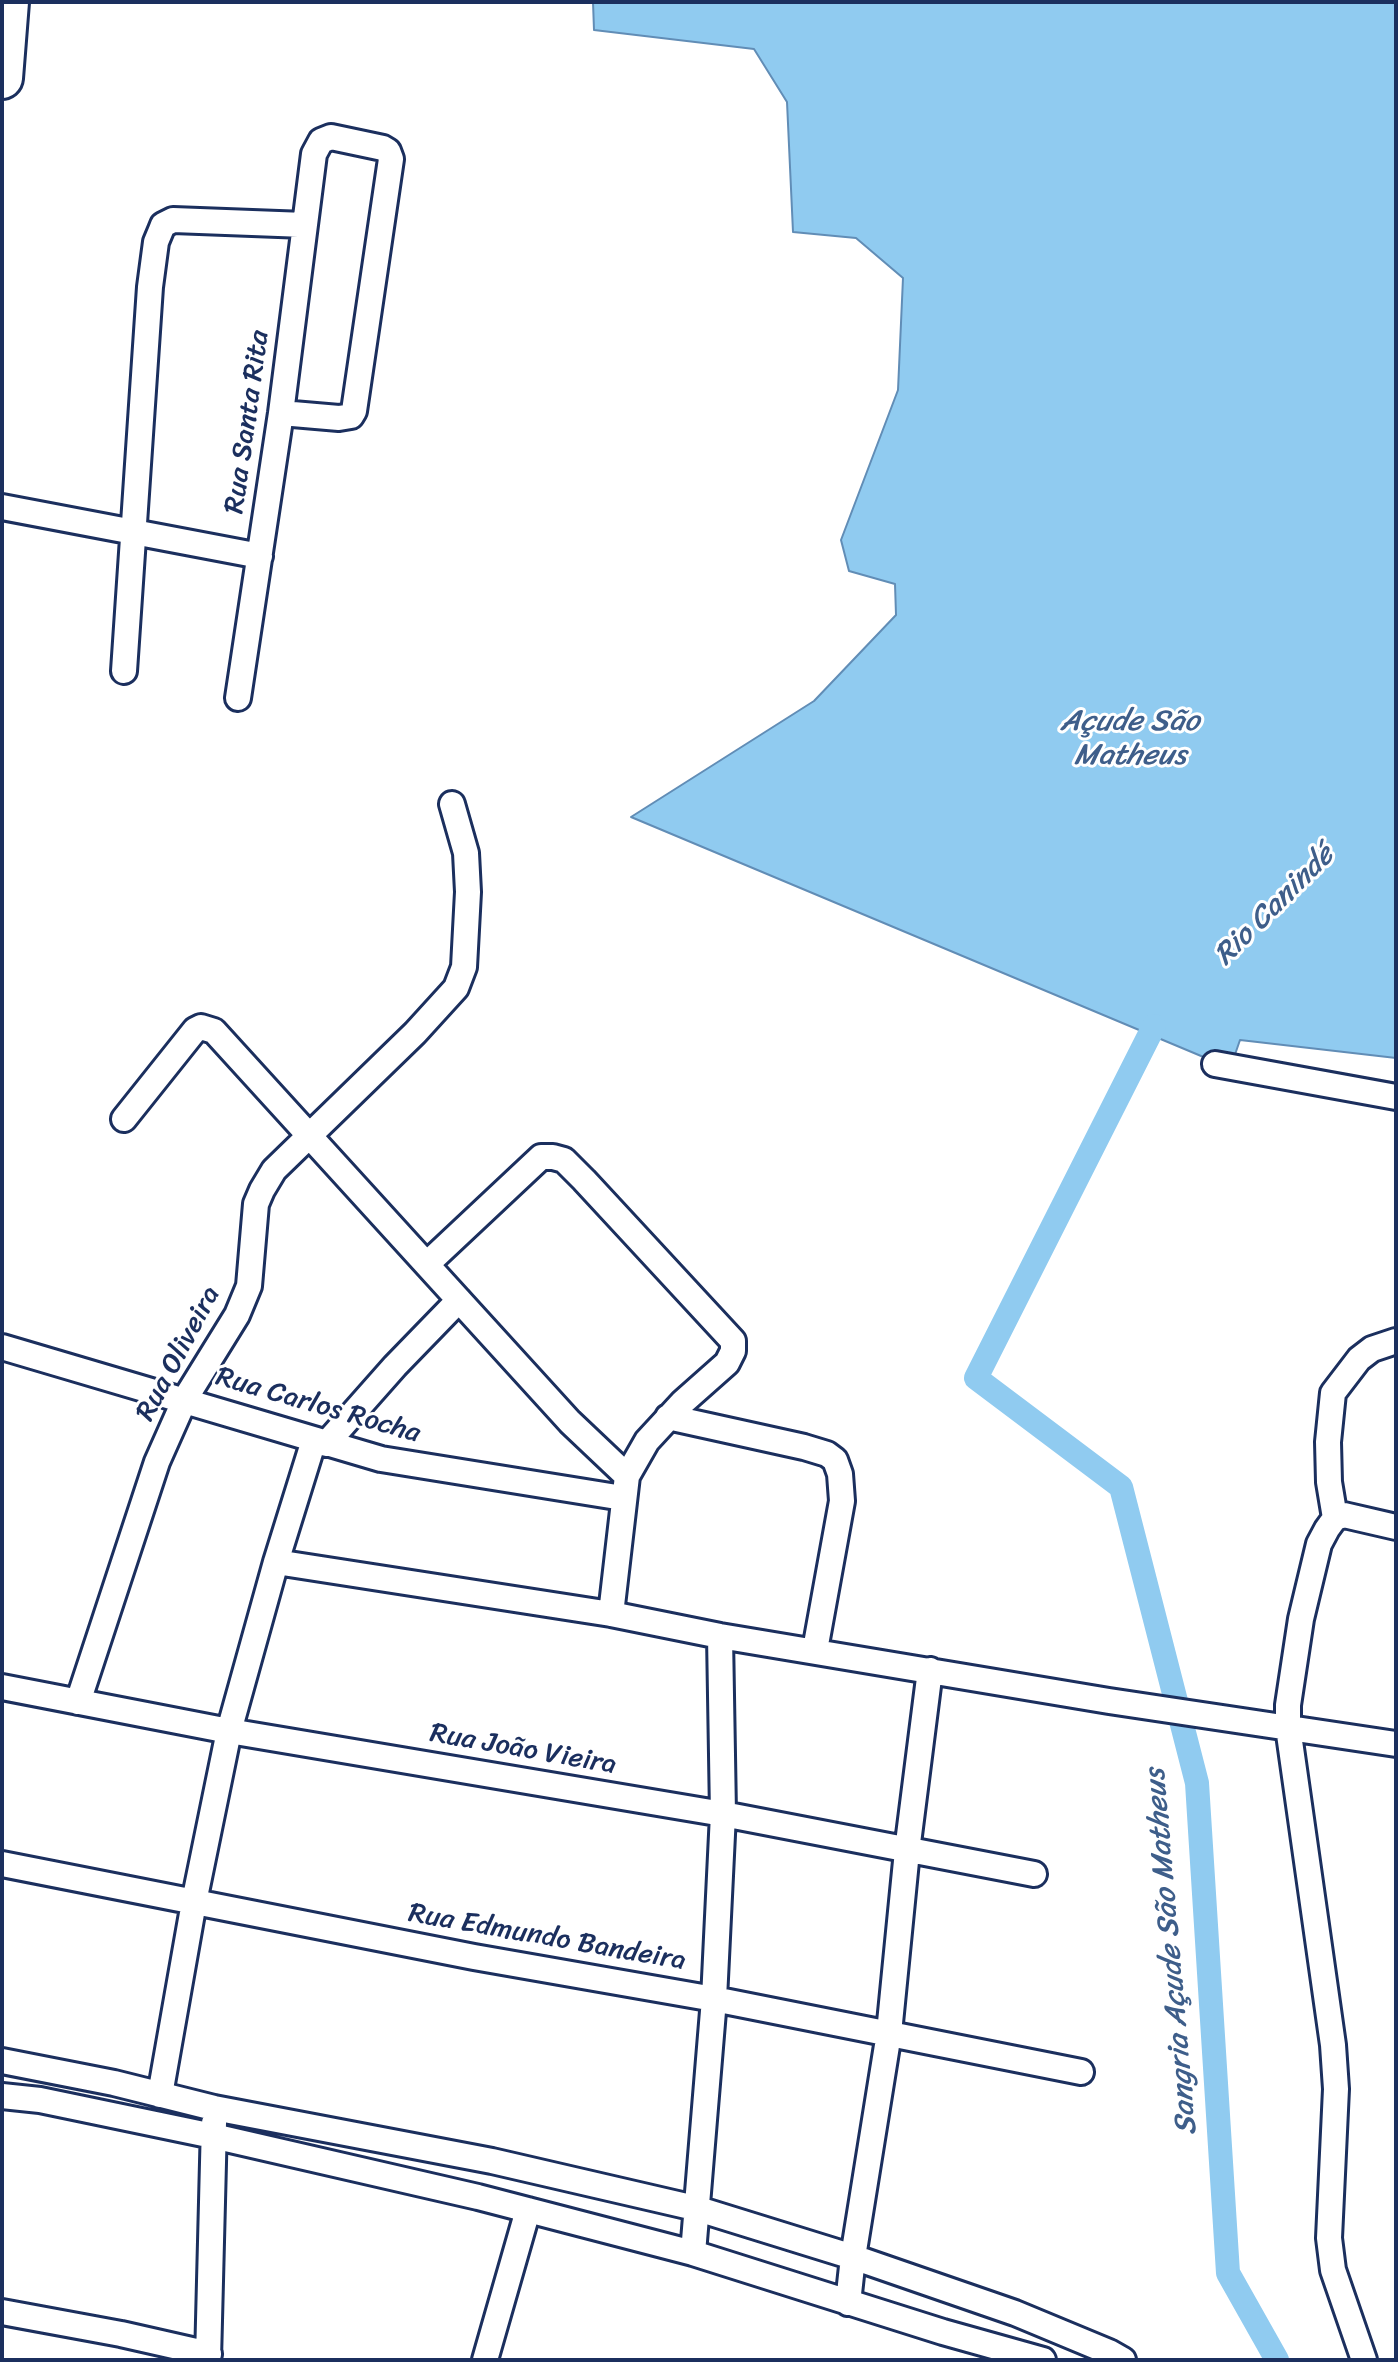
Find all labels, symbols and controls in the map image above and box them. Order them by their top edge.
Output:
street label: Rua Santa Rita [219,328,277,516]
water label: Açude São Matheus [1061,704,1199,774]
water label: Rio Canindé [1207,838,1343,974]
street label: Rua Oliveira [129,1281,229,1427]
street label: Rua Carlos Rocha [212,1361,424,1451]
street label: Rua João Vieira [427,1717,619,1783]
water label: Sangria Açude São Matheus [1138,1767,1206,2137]
street label: Rua Edmundo Bandeira [406,1897,688,1979]

